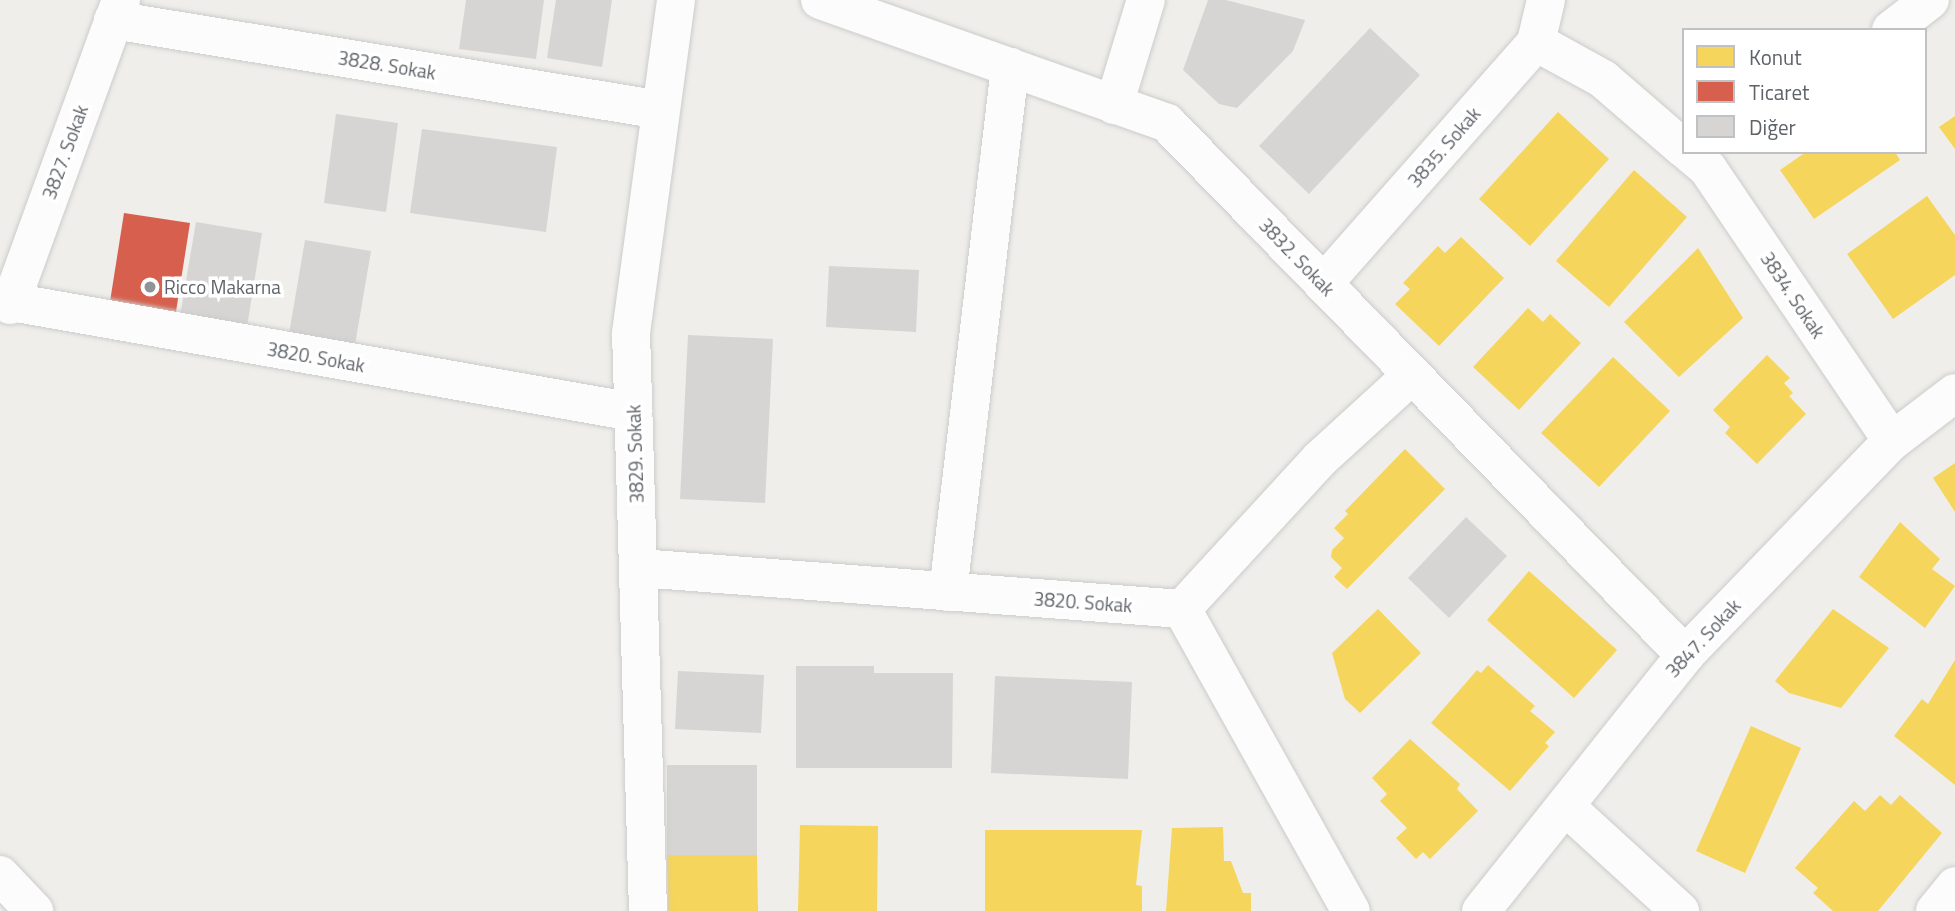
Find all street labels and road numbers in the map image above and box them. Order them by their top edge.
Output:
street label: 3828. Sokak [336,46,438,84]
street label: 3827. Sokak [37,102,93,202]
street label: 3835. Sokak [1403,102,1485,192]
street label: 3832. Sokak [1254,214,1340,300]
street label: 3834. Sokak [1756,248,1830,342]
street label: 3820. Sokak [265,337,367,377]
street label: 3829. Sokak [622,404,648,504]
street label: 3820. Sokak [1033,587,1133,617]
street label: 3847. Sokak [1661,594,1745,682]

